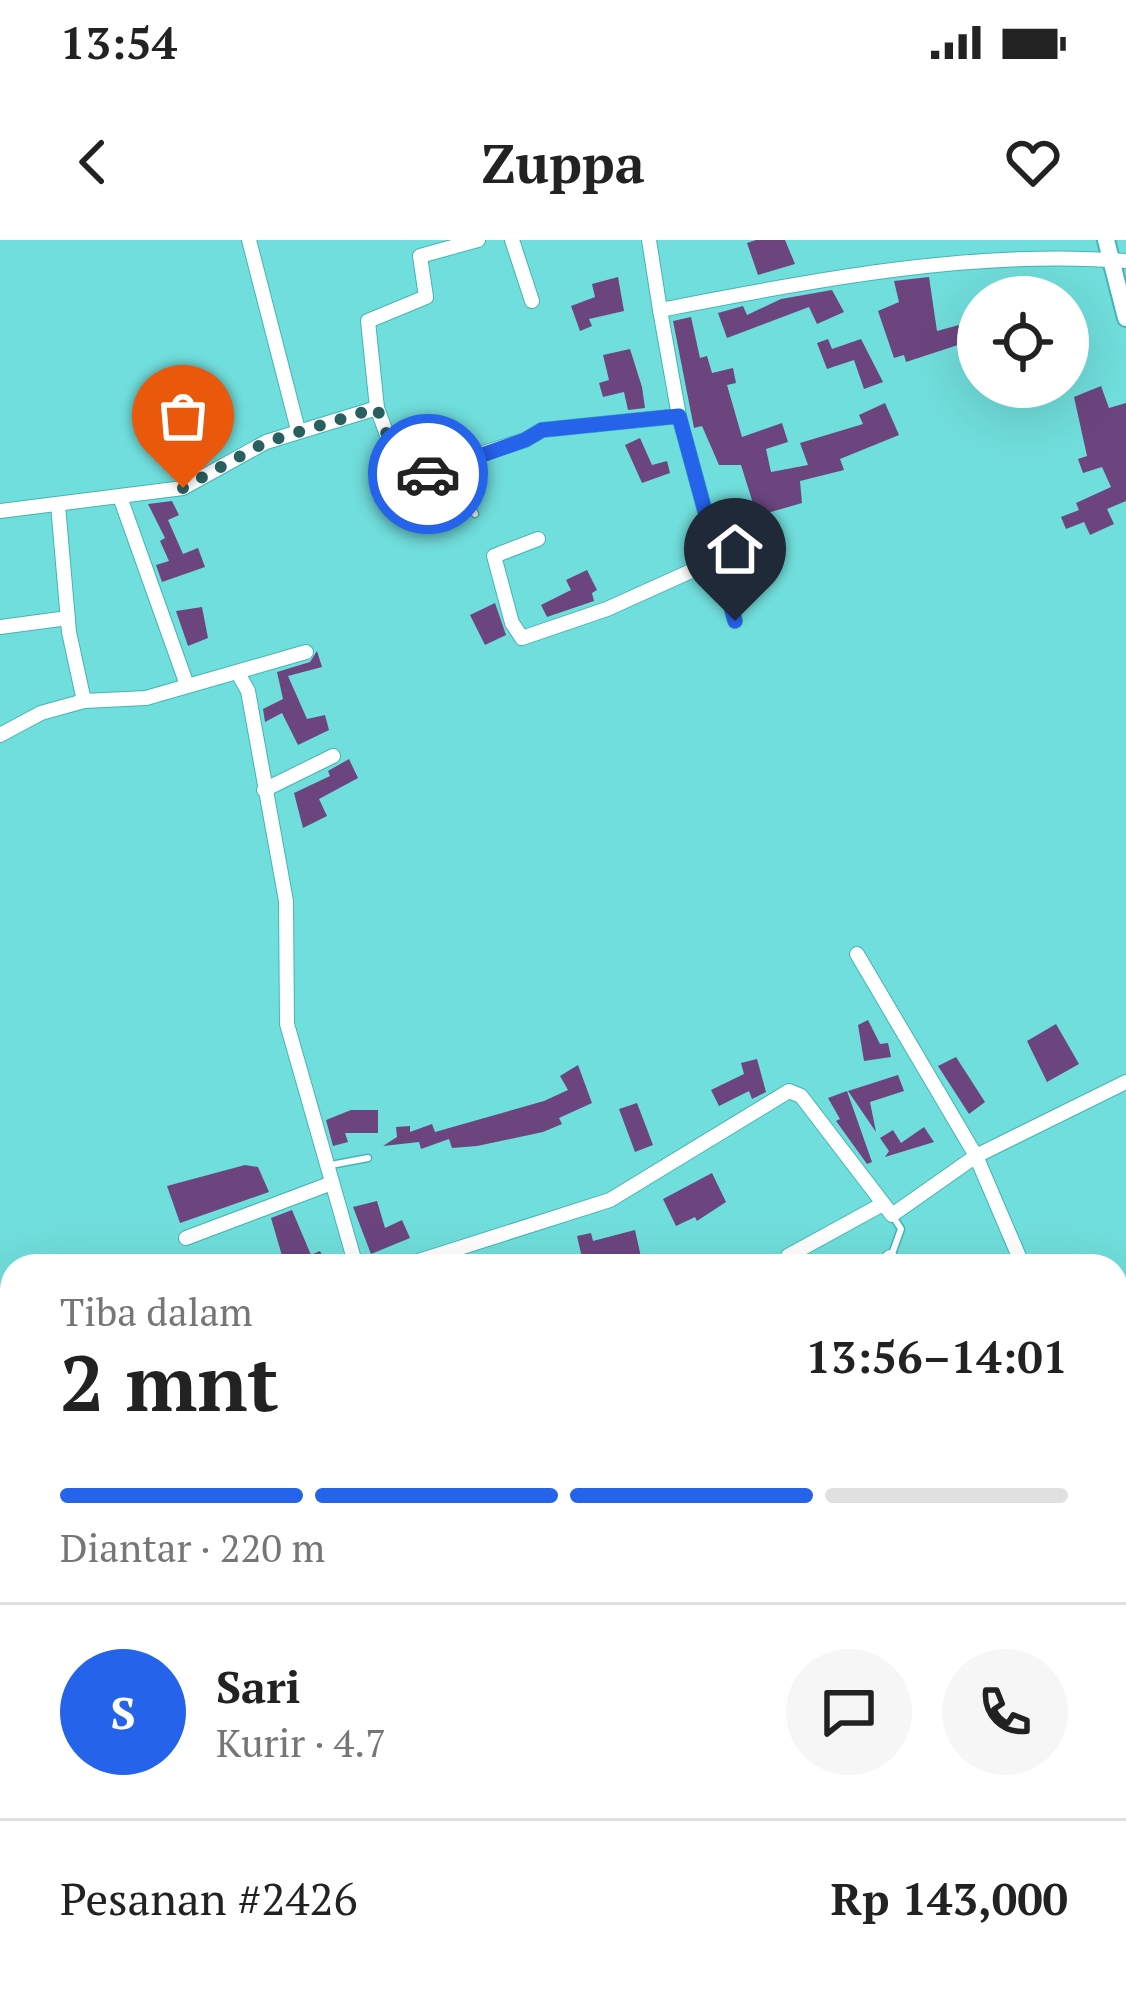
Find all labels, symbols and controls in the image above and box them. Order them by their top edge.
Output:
text: 13:54 [60,12,177,72]
text: Zuppa [481,127,645,198]
icon: back [60,129,126,195]
icon: heart [1000,129,1066,195]
map controls [957,276,1089,408]
button: locate [957,276,1089,408]
pin [132,365,234,488]
icon: bag [150,383,216,449]
courier [368,414,488,534]
icon: car [395,441,461,507]
pin [684,498,786,621]
icon: home [702,516,768,582]
text: Tiba dalam [60,1285,253,1337]
text: 13:56–14:01 [806,1326,1068,1386]
text: 2 mnt [60,1330,279,1433]
text: Diantar · 220 m [60,1521,325,1573]
button: chat [786,1649,912,1775]
button: phone [942,1649,1068,1775]
text: Sari [216,1656,301,1716]
text: S [110,1682,136,1742]
text: Kurir · 4.7 [216,1716,386,1768]
text: Pesanan #2426 [60,1868,357,1928]
text: Rp 143,000 [831,1868,1068,1928]

